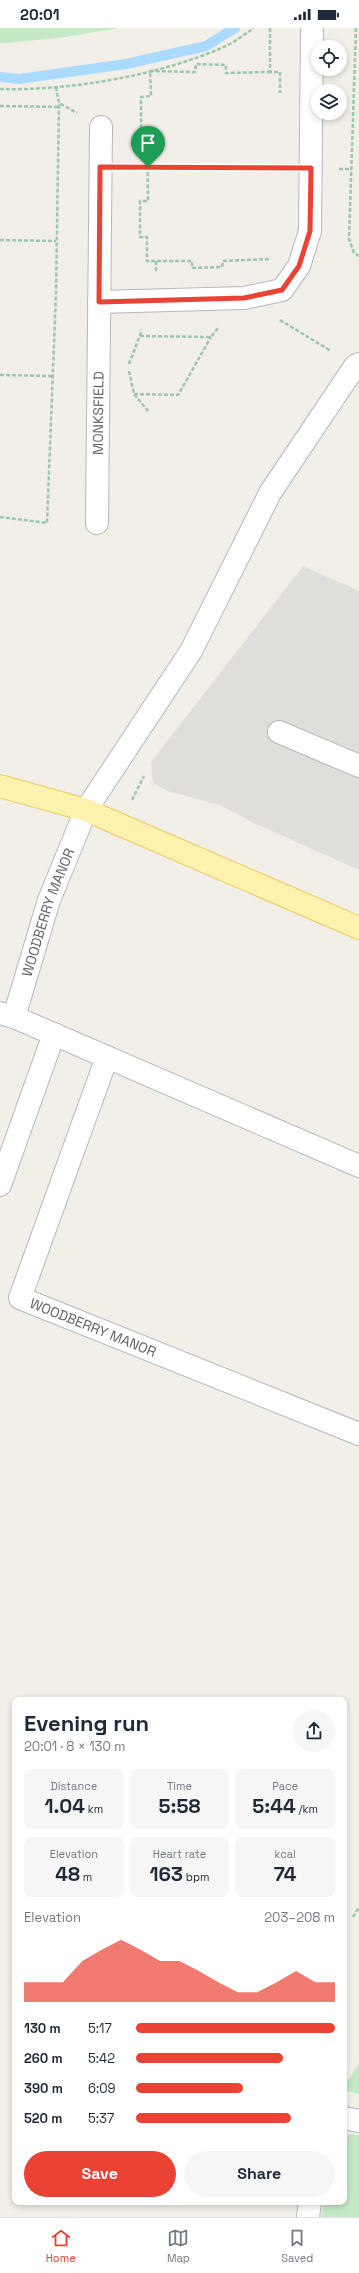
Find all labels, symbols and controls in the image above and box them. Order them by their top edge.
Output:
text: 20:01 [20,5,60,24]
map controls [311,40,347,120]
button: locate [311,40,347,76]
button: layers [311,84,347,120]
pin [131,126,165,167]
icon: arrive [137,132,159,154]
street label: MONKSFIELD [89,371,108,455]
street label: WOODBERRY MANOR [18,845,78,979]
street label: WOODBERRY MANOR [27,1294,159,1361]
text: Evening run [24,1709,149,1737]
button: share [293,1710,335,1752]
text: 20:01 · 8 × 130 m [24,1738,125,1755]
text: Distance [50,1779,97,1793]
text: Time [167,1779,192,1793]
text: Pace [272,1779,298,1793]
text: 1.04 [44,1793,85,1819]
text: 5:58 [159,1793,200,1819]
text: 5:44 [252,1793,296,1819]
text: km [85,1802,103,1816]
text: /km [296,1802,318,1816]
text: Elevation [50,1847,98,1861]
text: Heart rate [153,1847,206,1861]
text: kcal [275,1847,296,1861]
text: 48 [55,1861,80,1887]
text: 163 [149,1861,183,1887]
text: 74 [274,1861,297,1887]
text: m [80,1870,92,1884]
text: bpm [183,1870,210,1884]
text: Elevation [24,1909,81,1926]
text: 203–208 m [264,1909,335,1926]
text: 130 m [24,2020,61,2037]
text: 5:17 [88,2020,112,2037]
text: 260 m [24,2050,63,2067]
text: 5:42 [88,2050,115,2067]
text: 390 m [24,2080,63,2097]
text: 6:09 [88,2080,116,2097]
text: 520 m [24,2110,62,2127]
text: 5:37 [88,2110,114,2127]
button: Save [24,2151,176,2197]
button: Share [184,2151,335,2197]
tab: Home [46,2227,76,2265]
tab: Map [167,2227,190,2265]
tab: Saved [281,2227,313,2265]

